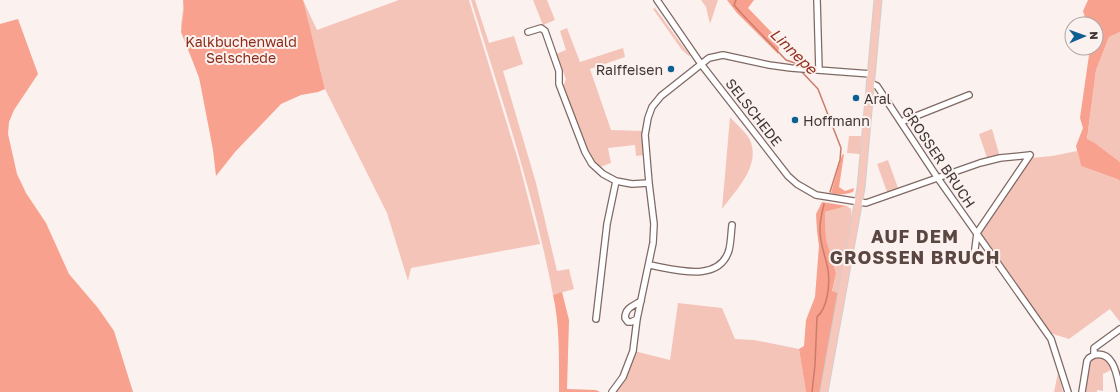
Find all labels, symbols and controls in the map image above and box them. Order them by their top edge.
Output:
north arrow [1064,16,1104,56]
water label: Linnepe [767,25,822,78]
text: N [1088,31,1101,40]
park label: Kalkbuchenwald Selschede [185,33,297,66]
place label: Raiffeisen [596,61,663,78]
marker: Raiffeisen [666,64,676,74]
street label: SELSCHEDE [722,75,786,149]
place label: Aral [864,90,891,107]
marker: Aral [851,93,861,103]
street label: GROSSER BRUCH [899,103,979,211]
place label: Hoffmann [803,112,870,129]
marker: Hoffmann [790,115,800,125]
district label: AUF DEM GROSSEN BRUCH [830,225,1000,268]

